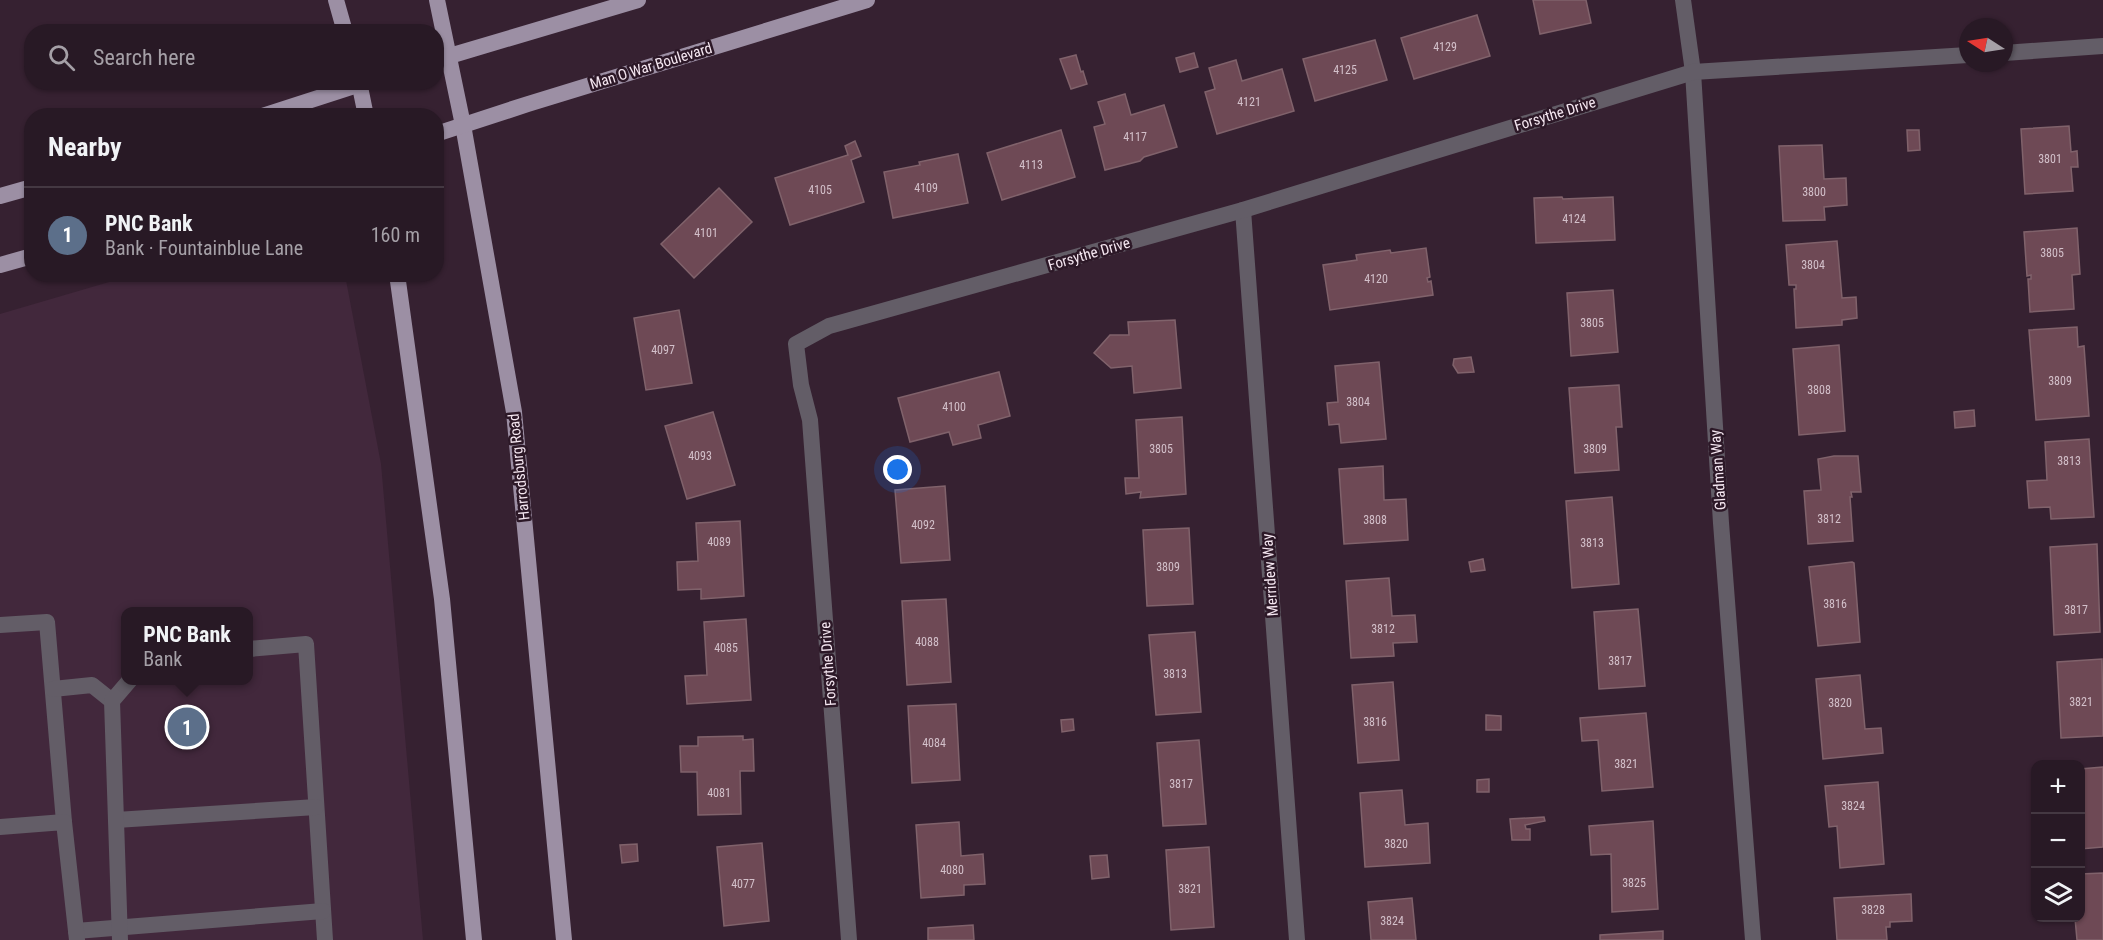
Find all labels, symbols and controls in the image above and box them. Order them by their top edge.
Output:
north arrow [1959,18,2013,72]
search box [24,24,444,90]
street label: Man O War Boulevard [588,39,714,93]
house number: 4129 [1433,40,1457,54]
icon: search [45,41,78,74]
text: Search here [93,45,195,70]
house number: 4125 [1333,63,1357,77]
street label: Forsythe Drive [1512,93,1598,135]
house number: 4121 [1237,95,1261,109]
house number: 4117 [1123,130,1147,144]
text: Nearby [48,132,122,162]
house number: 3801 [2038,152,2062,166]
house number: 4113 [1019,158,1043,172]
house number: 4109 [914,181,938,195]
house number: 4105 [808,183,832,197]
house number: 3800 [1802,185,1826,199]
text: PNC Bank [105,211,193,236]
house number: 4124 [1562,212,1586,226]
text: 1 [62,223,73,247]
text: 160 m [371,223,420,247]
house number: 4101 [694,226,718,240]
street label: Forsythe Drive [1046,234,1132,274]
text: Bank · Fountainblue Lane [105,236,303,260]
house number: 3805 [2040,246,2064,260]
house number: 3804 [1801,258,1825,272]
house number: 4120 [1364,272,1388,286]
house number: 3805 [1580,316,1604,330]
house number: 4097 [651,343,675,357]
house number: 3809 [2048,374,2072,388]
house number: 3808 [1807,383,1831,397]
house number: 3804 [1346,395,1370,409]
house number: 4100 [942,400,966,414]
street label: Harrodsburg Road [504,413,534,521]
street label: Gladman Way [1706,429,1730,511]
house number: 3805 [1149,442,1173,456]
house number: 3809 [1583,442,1607,456]
house number: 4093 [688,449,712,463]
house number: 3813 [2057,454,2081,468]
your location [883,455,912,484]
house number: 3812 [1817,512,1841,526]
house number: 3808 [1363,513,1387,527]
house number: 4092 [911,518,935,532]
street label: Merridew Way [1258,533,1282,617]
house number: 4089 [707,535,731,549]
house number: 3813 [1580,536,1604,550]
house number: 3809 [1156,560,1180,574]
house number: 3816 [1823,597,1847,611]
house number: 3817 [2064,603,2088,617]
popup [121,607,253,685]
street label: Forsythe Drive [816,621,840,707]
text: PNC Bank [143,622,231,647]
house number: 3812 [1371,622,1395,636]
house number: 4088 [915,635,939,649]
house number: 4085 [714,641,738,655]
text: Bank [143,647,182,671]
house number: 3817 [1608,654,1632,668]
house number: 3813 [1163,667,1187,681]
house number: 3821 [2069,695,2093,709]
house number: 3820 [1828,696,1852,710]
pin: 1 [168,704,207,750]
house number: 3816 [1363,715,1387,729]
house number: 4084 [922,736,946,750]
house number: 3821 [1614,757,1638,771]
map controls [2031,760,2085,922]
button: + [2031,760,2085,814]
house number: 3817 [1169,777,1193,791]
house number: 4081 [707,786,731,800]
house number: 3824 [1841,799,1865,813]
button: − [2031,814,2085,868]
house number: 3820 [1384,837,1408,851]
house number: 4080 [940,863,964,877]
button: layers [2031,868,2085,922]
house number: 3825 [1622,876,1646,890]
house number: 4077 [731,877,755,891]
house number: 3821 [1178,882,1202,896]
house number: 3828 [1861,903,1885,917]
house number: 3824 [1380,914,1404,928]

